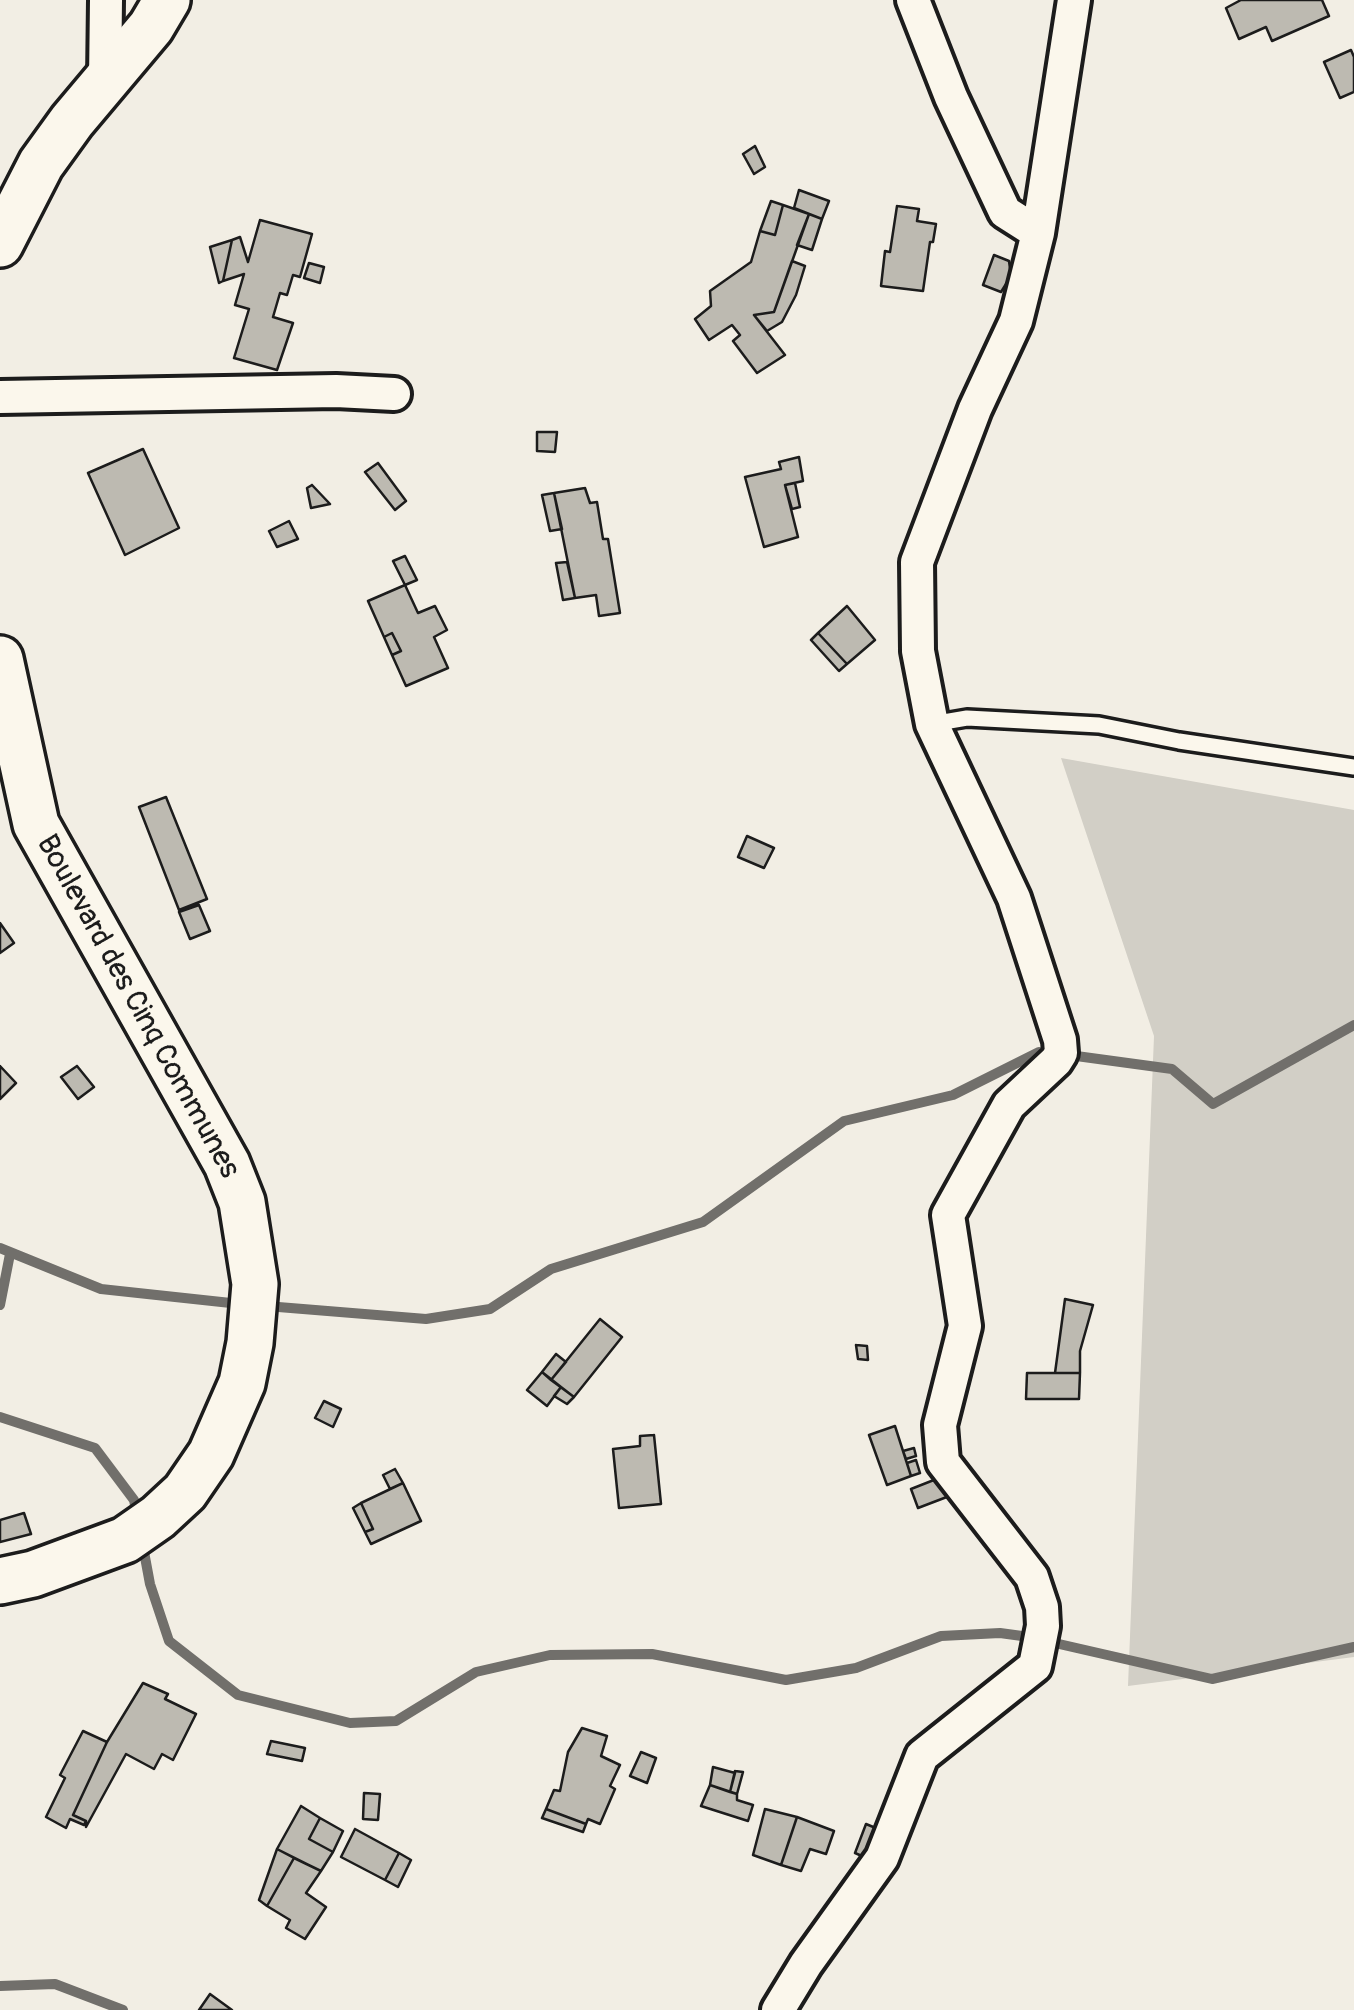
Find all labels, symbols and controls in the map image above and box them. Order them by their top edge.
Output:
street label: Boulevard des Cinq Communes [27,829,247,1185]

